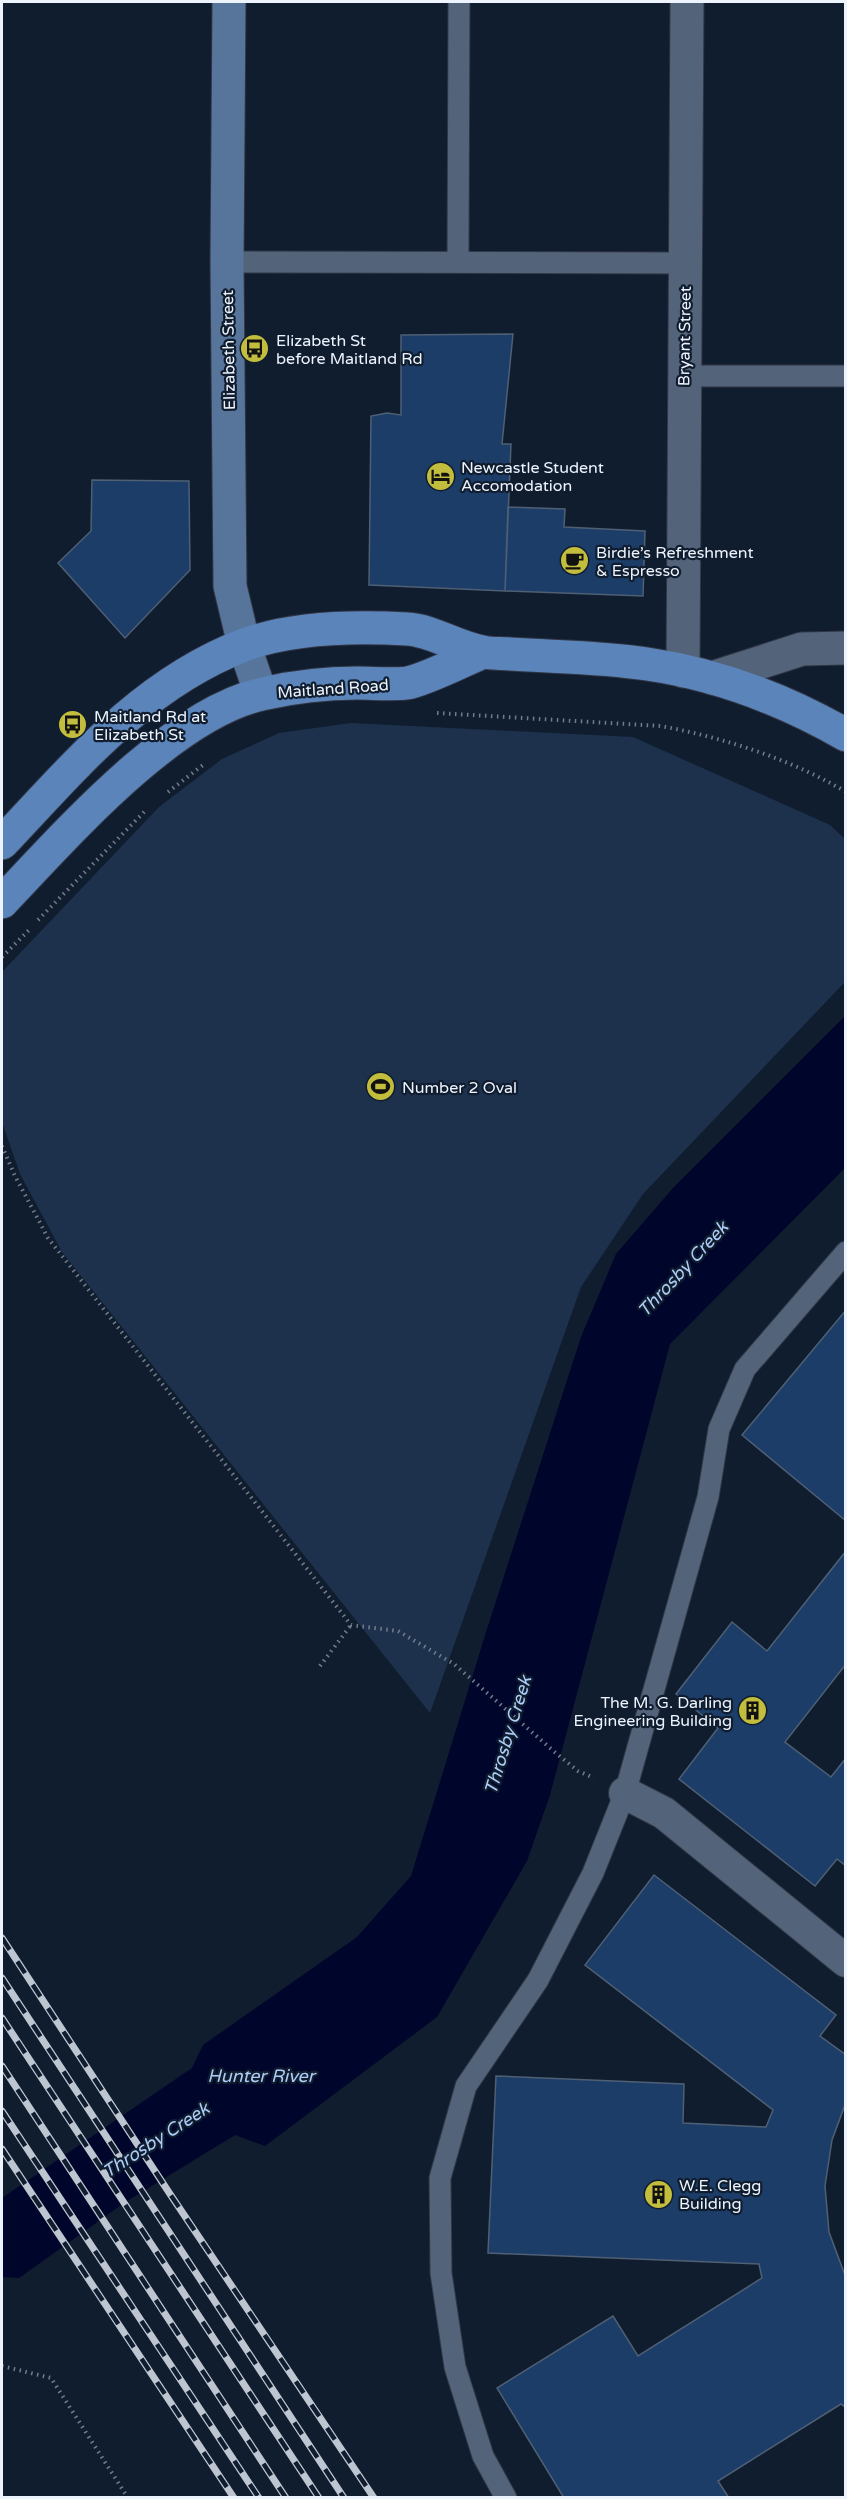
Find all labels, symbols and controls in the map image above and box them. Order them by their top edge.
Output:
street label: Bryant Street [674,286,696,386]
street label: Elizabeth Street [218,290,240,410]
place label: Elizabeth St before Maitland Rd [276,331,423,369]
bus stop icon: Elizabeth St before Maitland Rd [239,333,271,365]
place label: Newcastle Student Accomodation [461,458,604,496]
hotel icon: Newcastle Student Accomodation [424,460,456,492]
place label: Birdie’s Refreshment & Espresso [596,543,754,581]
cafe icon: Birdie’s Refreshment & Espresso [559,545,591,577]
street label: Maitland Road [277,675,389,703]
place label: Maitland Rd at Elizabeth St [94,707,206,745]
bus stop icon: Maitland Rd at Elizabeth St [57,709,89,741]
sports icon: Number 2 Oval [365,1071,397,1103]
place label: Number 2 Oval [402,1078,517,1098]
water label: Throsby Creek [633,1216,734,1321]
water label: Throsby Creek [480,1672,537,1797]
place label: The M. G. Darling Engineering Building [574,1693,732,1731]
building icon: The M. G. Darling Engineering Building [737,1695,769,1727]
water label: Hunter River [207,2065,317,2087]
water label: Throsby Creek [99,2097,214,2183]
place label: W.E. Clegg Building [679,2176,761,2214]
building icon: W.E. Clegg Building [642,2178,674,2210]

